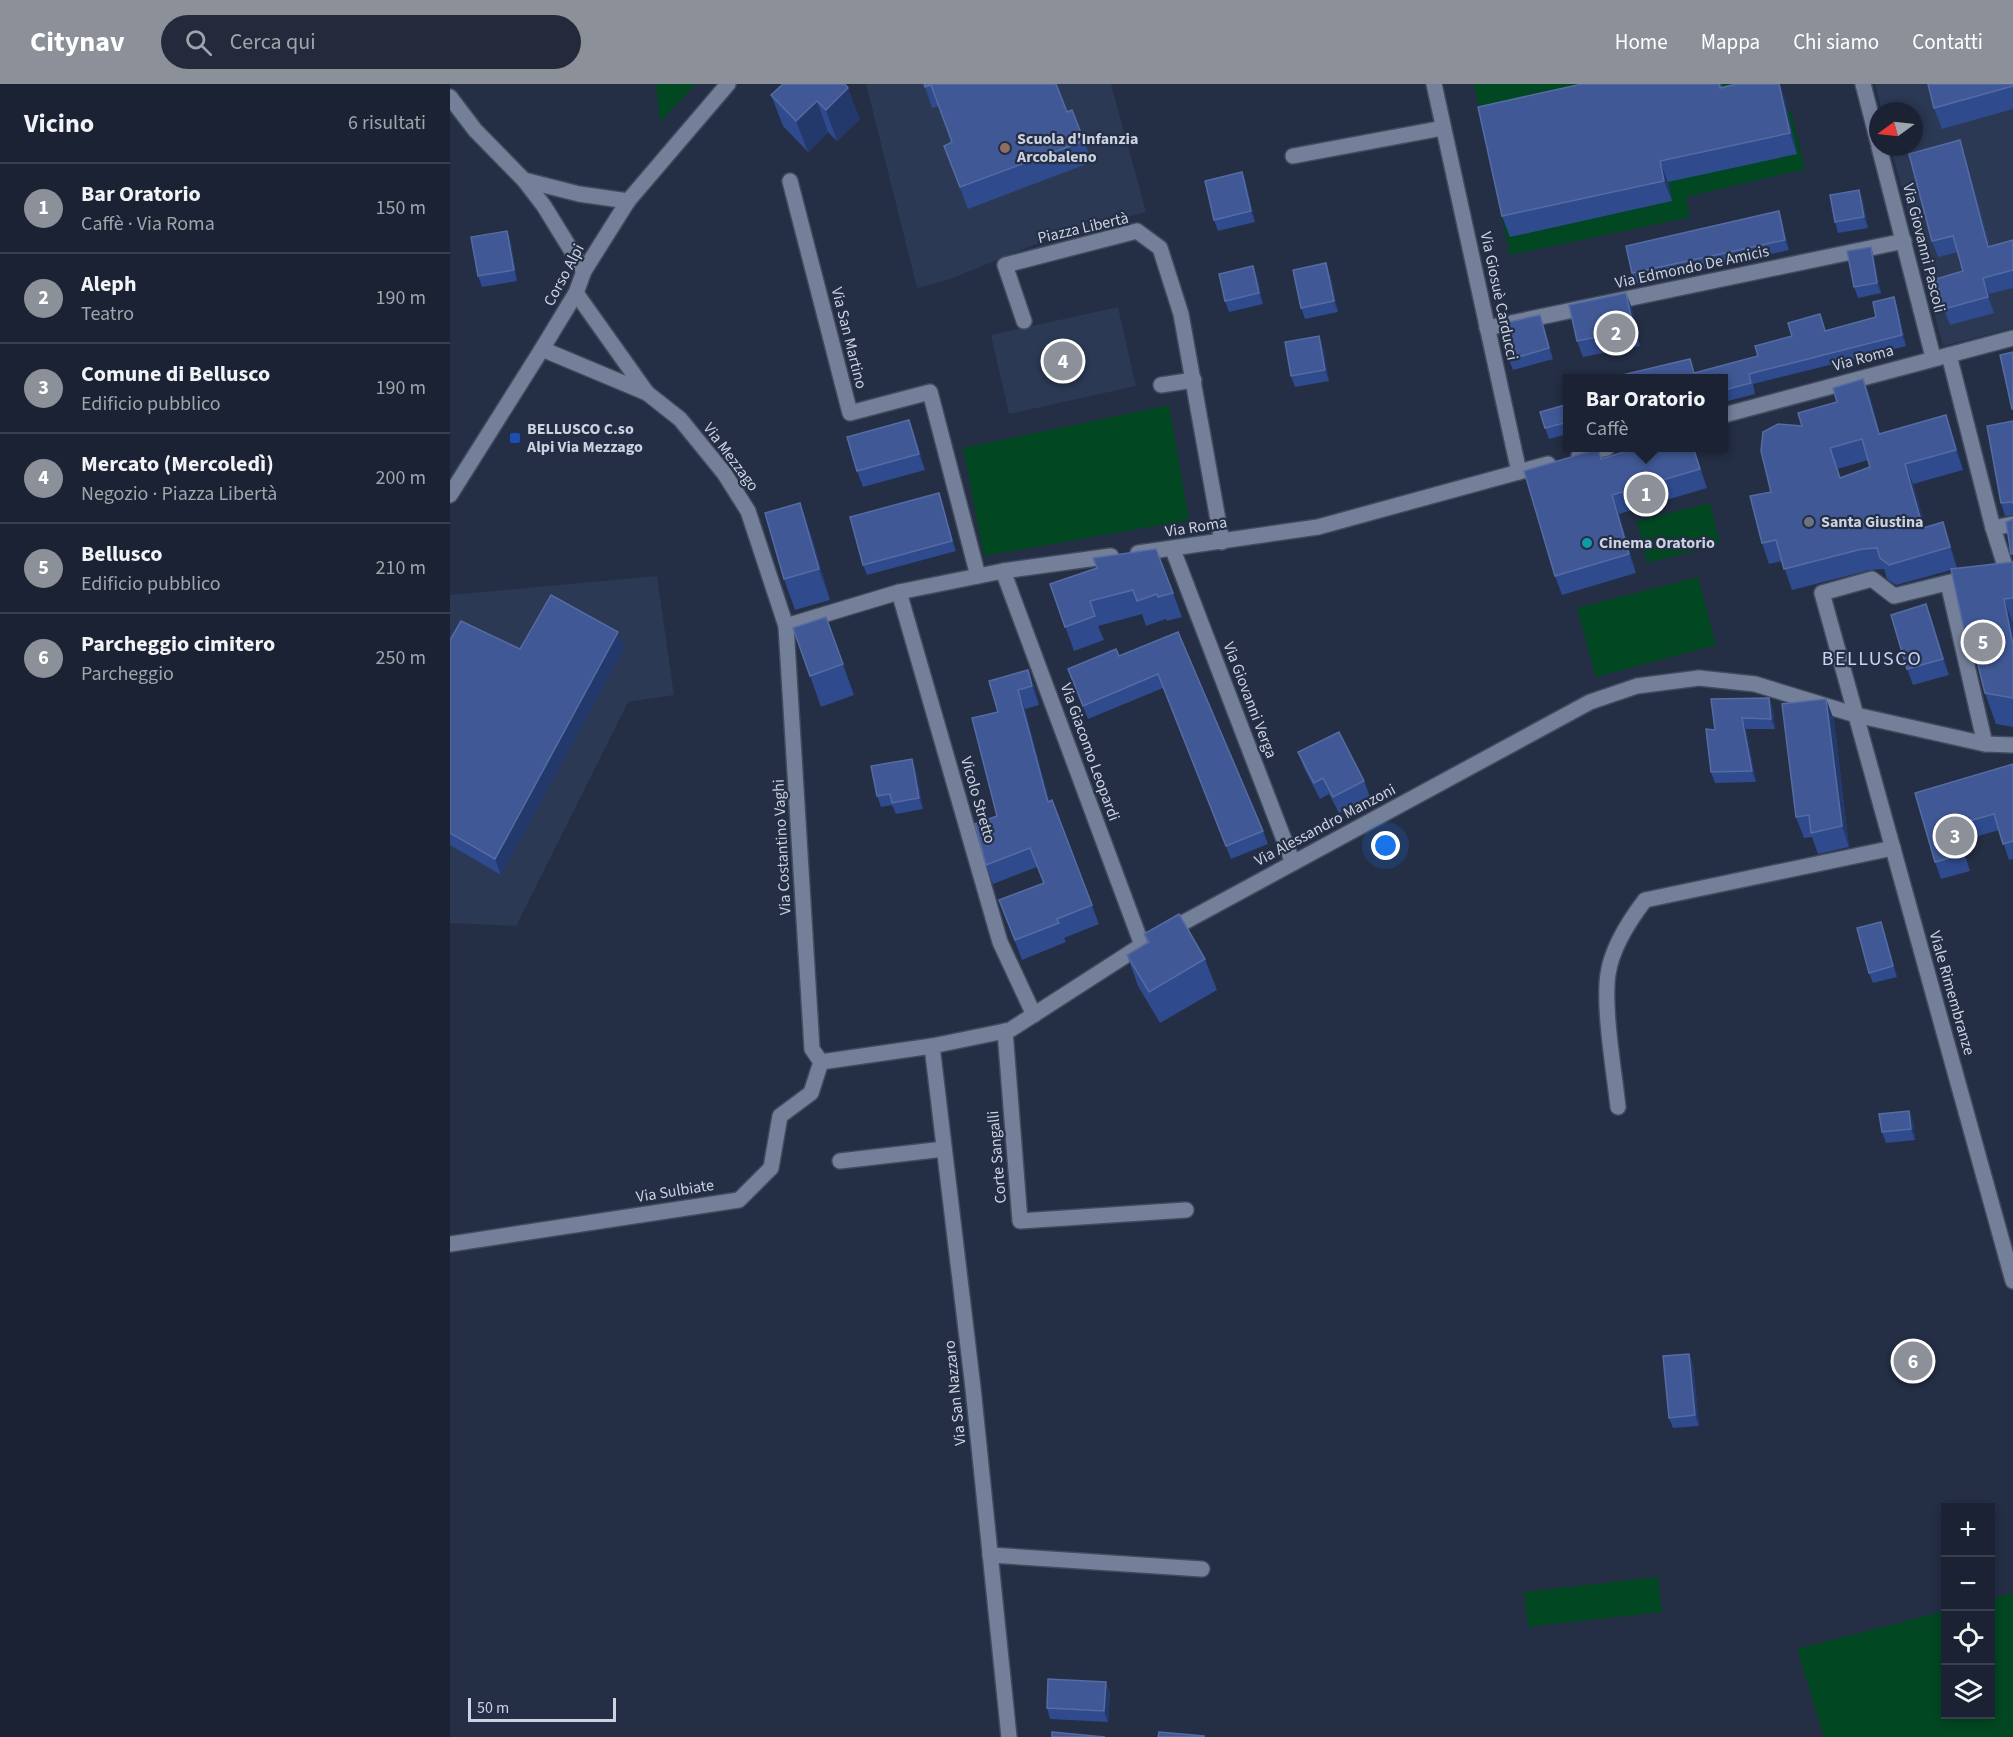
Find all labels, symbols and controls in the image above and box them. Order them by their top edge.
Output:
search box [161,15,581,69]
text: Citynav [30,22,125,62]
icon: search [182,26,215,59]
text: Cerca qui [230,26,316,58]
text: Home [1615,27,1668,57]
text: Mappa [1701,27,1760,57]
text: Chi siamo [1793,27,1879,57]
text: Contatti [1912,27,1983,57]
north arrow [1869,102,1923,156]
text: Vicino [24,105,94,142]
text: 6 risultati [348,109,426,137]
place label: Scuola d'Infanzia Arcobaleno [1016,128,1138,168]
marker: Scuola d'Infanzia Arcobaleno [998,141,1012,155]
text: Bar Oratorio [81,178,201,210]
street label: Via Giovanni Pascoli [1897,181,1951,315]
text: 1 [38,194,49,222]
text: 150 m [376,194,426,222]
street label: Piazza Libertà [1035,207,1131,249]
text: Caffè · Via Roma [81,210,215,238]
street label: Via Giosuè Carducci [1475,230,1523,362]
street label: Corso Alpi [538,240,590,310]
street label: Via Edmondo De Amicis [1613,240,1771,294]
text: Aleph [81,268,136,300]
text: 2 [38,284,49,312]
text: 190 m [376,284,426,312]
street label: Via San Martino [826,285,872,391]
text: Teatro [81,300,134,328]
pin: 2 [1596,310,1636,356]
pin: 4 [1044,338,1082,384]
street label: Via Roma [1830,339,1896,377]
text: Comune di Bellusco [81,358,270,390]
text: 3 [38,374,49,402]
text: 190 m [376,374,426,402]
popup [1563,374,1728,452]
text: Bar Oratorio [1586,383,1705,415]
text: Edificio pubblico [81,390,221,418]
text: Caffè [1586,415,1628,443]
place label: BELLUSCO C.so Alpi Via Mezzago [526,418,643,458]
street label: Via Mezzago [698,418,764,496]
marker: BELLUSCO C.so Alpi Via Mezzago [508,431,522,445]
text: Mercato (Mercoledì) [81,448,274,480]
text: 4 [38,464,49,492]
text: 200 m [376,464,426,492]
pin: 1 [1626,472,1666,516]
text: Negozio · Piazza Libertà [81,480,277,508]
street label: Via Roma [1163,511,1229,543]
place label: Santa Giustina [1821,511,1924,533]
marker: Santa Giustina [1802,515,1816,529]
place label: Cinema Oratorio [1599,532,1715,554]
marker: Cinema Oratorio [1580,536,1594,550]
text: Bellusco [81,538,162,570]
text: 5 [38,554,49,582]
text: 210 m [376,554,426,582]
text: Edificio pubblico [81,570,221,598]
pin: 5 [1964,620,2002,664]
text: Parcheggio cimitero [81,628,275,660]
street label: Via Giovanni Verga [1218,639,1282,761]
text: 6 [38,644,49,672]
text: 250 m [376,644,426,672]
district label: BELLUSCO [1822,645,1922,673]
text: Parcheggio [81,660,174,688]
street label: Via Giacomo Leopardi [1055,680,1125,824]
street label: Vicolo Stretto [955,754,1001,846]
street label: Via Costantino Vaghi [767,778,797,916]
street label: Via Alessandro Manzoni [1251,778,1399,872]
pin: 3 [1936,814,1974,858]
your location [1371,831,1400,860]
street label: Viale Rimembranze [1924,928,1980,1058]
street label: Corte Sangalli [982,1110,1012,1204]
street label: Via Sulbiate [634,1174,716,1208]
pin: 6 [1894,1338,1932,1384]
street label: Via San Nazzaro [939,1339,971,1447]
map controls [1941,1503,1995,1719]
button: + [1941,1503,1995,1557]
button: − [1941,1557,1995,1611]
button: locate [1941,1611,1995,1665]
button: layers [1941,1665,1995,1719]
scale bar [468,1695,616,1722]
text: 50 m [477,1697,509,1719]

